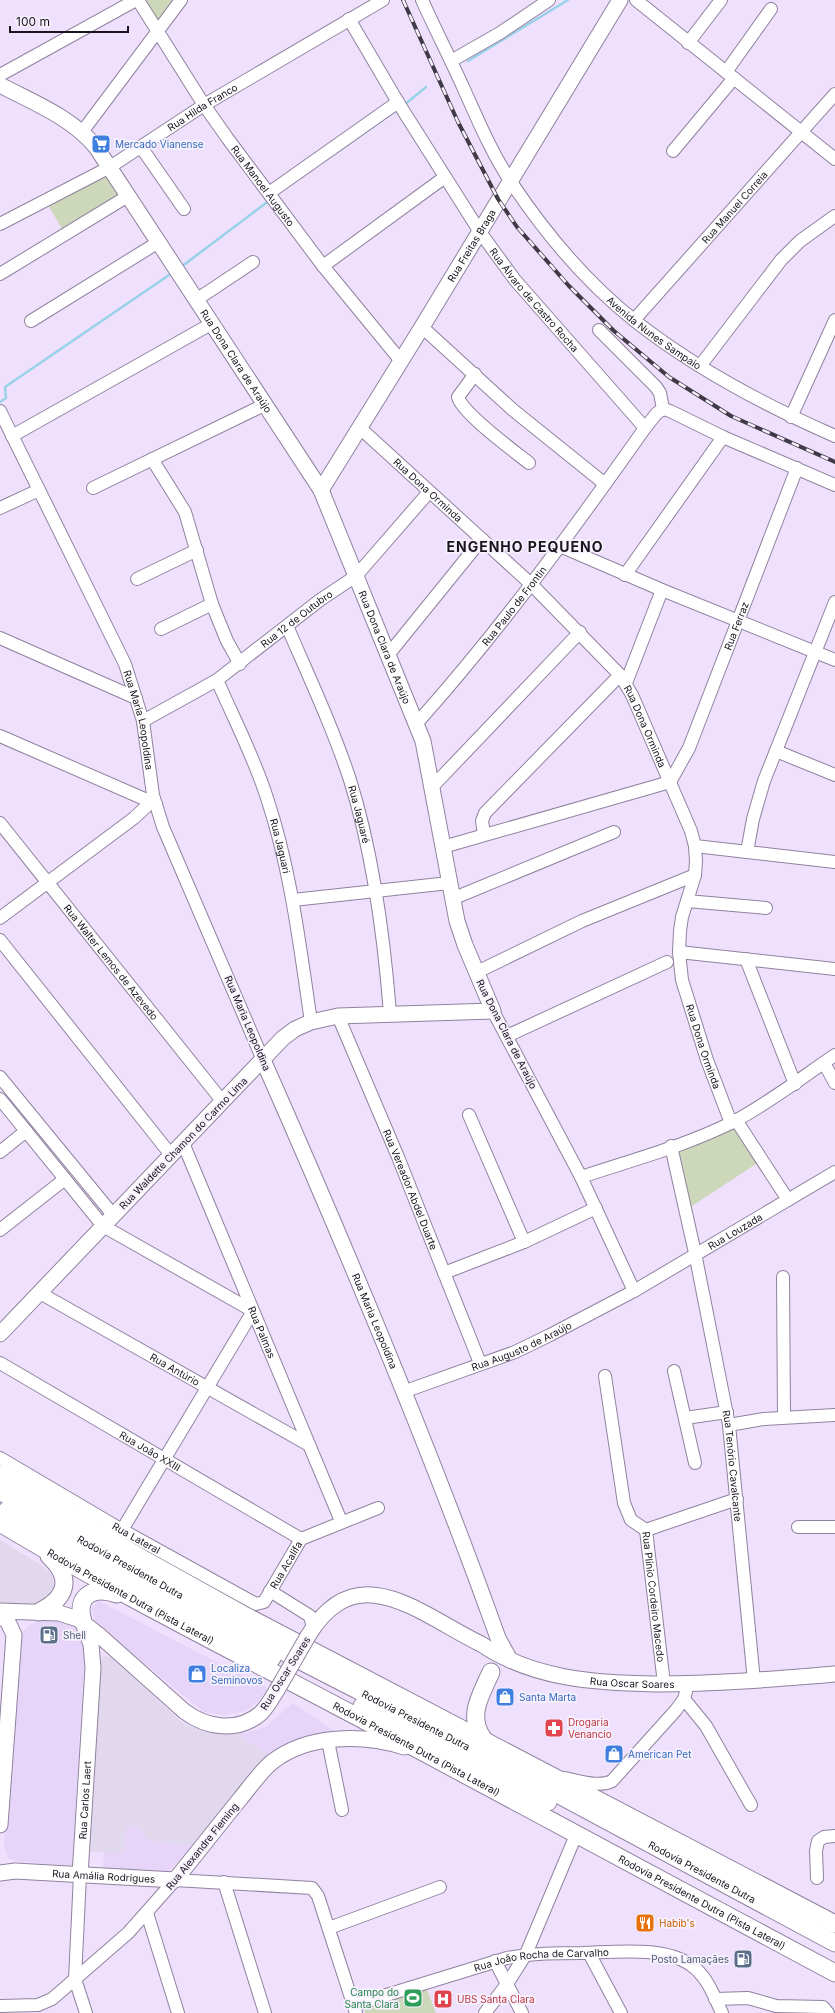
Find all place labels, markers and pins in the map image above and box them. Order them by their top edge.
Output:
supermarket icon: Mercado Vianense [90,133,112,155]
place label: Mercado Vianense [115,138,204,150]
fuel station icon: Shell [38,1624,60,1646]
place label: Shell [63,1629,86,1641]
place label: Localiza Seminovos [211,1662,263,1686]
shop icon: Localiza Seminovos [186,1663,208,1685]
shop icon: Santa Marta [494,1686,516,1708]
place label: Santa Marta [519,1691,576,1703]
place label: Drogaria Venancio [568,1716,612,1740]
pharmacy icon: Drogaria Venancio [543,1717,565,1739]
shop icon: American Pet [603,1743,625,1765]
place label: American Pet [628,1748,692,1760]
restaurant icon: Habib's [634,1912,656,1934]
place label: Habib's [659,1917,695,1929]
fuel station icon: Posto Lamaçães [732,1948,754,1970]
place label: Posto Lamaçães [651,1953,729,1965]
place label: Campo do Santa Clara [345,1986,399,2010]
sports icon: Campo do Santa Clara [402,1987,424,2009]
hospital icon: UBS Santa Clara [432,1988,454,2010]
place label: UBS Santa Clara [457,1993,535,2005]

